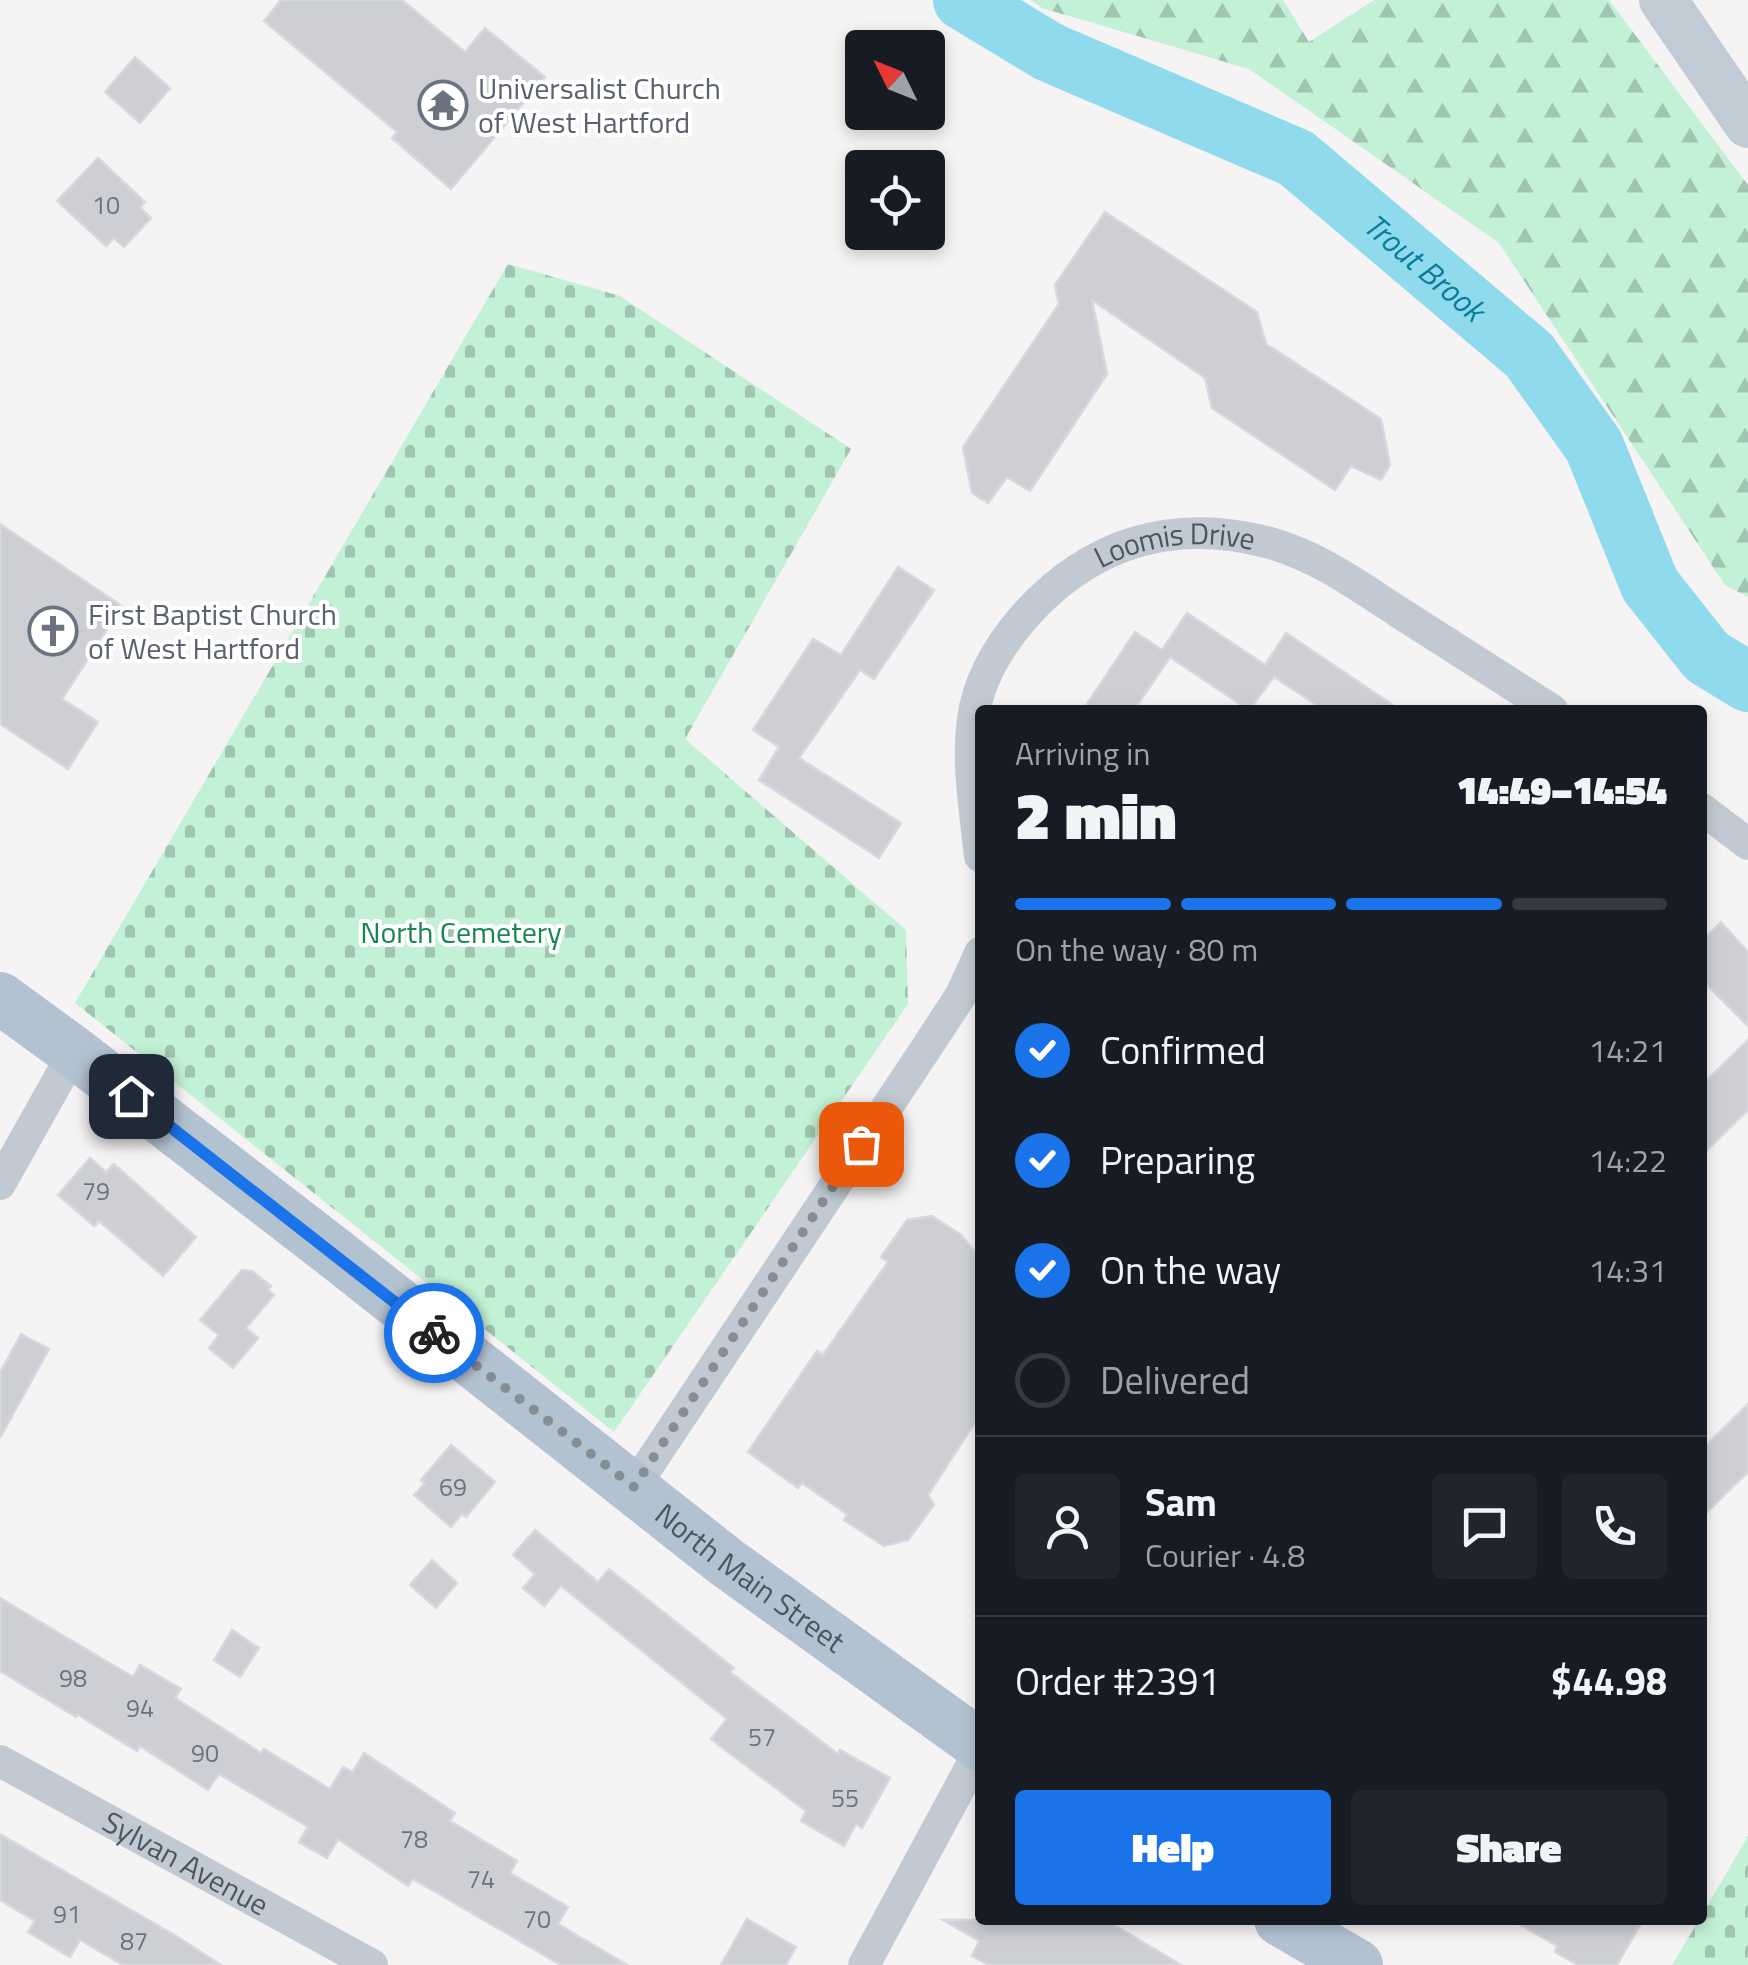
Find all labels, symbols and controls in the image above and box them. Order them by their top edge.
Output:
north arrow [845,30,945,130]
map controls [845,30,945,250]
place label: Universalist Church of West Hartford [478,65,721,145]
temple icon: Universalist Church of West Hartford [417,79,469,131]
button: locate [845,150,945,250]
house number: 10 [92,186,120,224]
water label: Trout Brook [1354,202,1499,335]
street label: Loomis Drive [1086,510,1259,579]
place label: First Baptist Church of West Hartford [88,591,337,671]
church icon: First Baptist Church of West Hartford [27,605,79,657]
text: Arriving in [1015,729,1151,777]
text: 14:49–14:54 [1457,761,1667,819]
text: 2 min [1015,765,1176,864]
park label: North Cemetery [360,909,562,955]
text: On the way · 80 m [1015,925,1258,973]
text: Confirmed [1100,1021,1266,1079]
icon: check [1015,1023,1070,1078]
text: 14:21 [1588,1026,1667,1074]
pin [89,1054,174,1139]
icon: home [104,1069,159,1124]
pin [819,1102,904,1187]
icon: bag [834,1117,889,1172]
text: Preparing [1100,1131,1255,1189]
icon: check [1015,1133,1070,1188]
text: 14:22 [1588,1136,1667,1184]
house number: 79 [82,1172,110,1210]
text: On the way [1100,1241,1281,1299]
icon: check [1015,1243,1070,1298]
text: 14:31 [1588,1246,1667,1294]
courier [384,1283,484,1383]
icon: bike [407,1306,462,1361]
text: Delivered [1100,1351,1250,1409]
house number: 69 [439,1468,467,1506]
text: Sam [1145,1473,1217,1531]
button: person [1015,1474,1120,1579]
button: chat [1432,1474,1537,1579]
button: phone [1562,1474,1667,1579]
street label: North Main Street [645,1491,855,1664]
text: Courier · 4.8 [1145,1531,1305,1579]
text: Order #2391 [1015,1652,1220,1710]
text: $44.98 [1551,1652,1667,1710]
house number: 98 [59,1659,87,1697]
house number: 94 [126,1689,154,1727]
house number: 57 [748,1718,776,1756]
house number: 90 [191,1734,219,1772]
house number: 55 [831,1779,859,1817]
button: Help [1015,1790,1331,1905]
button: Share [1351,1790,1667,1905]
street label: Sylvan Avenue [94,1799,277,1927]
house number: 78 [400,1820,428,1858]
house number: 74 [467,1860,495,1898]
house number: 91 [53,1895,81,1933]
house number: 70 [523,1900,551,1938]
house number: 87 [120,1922,148,1960]

